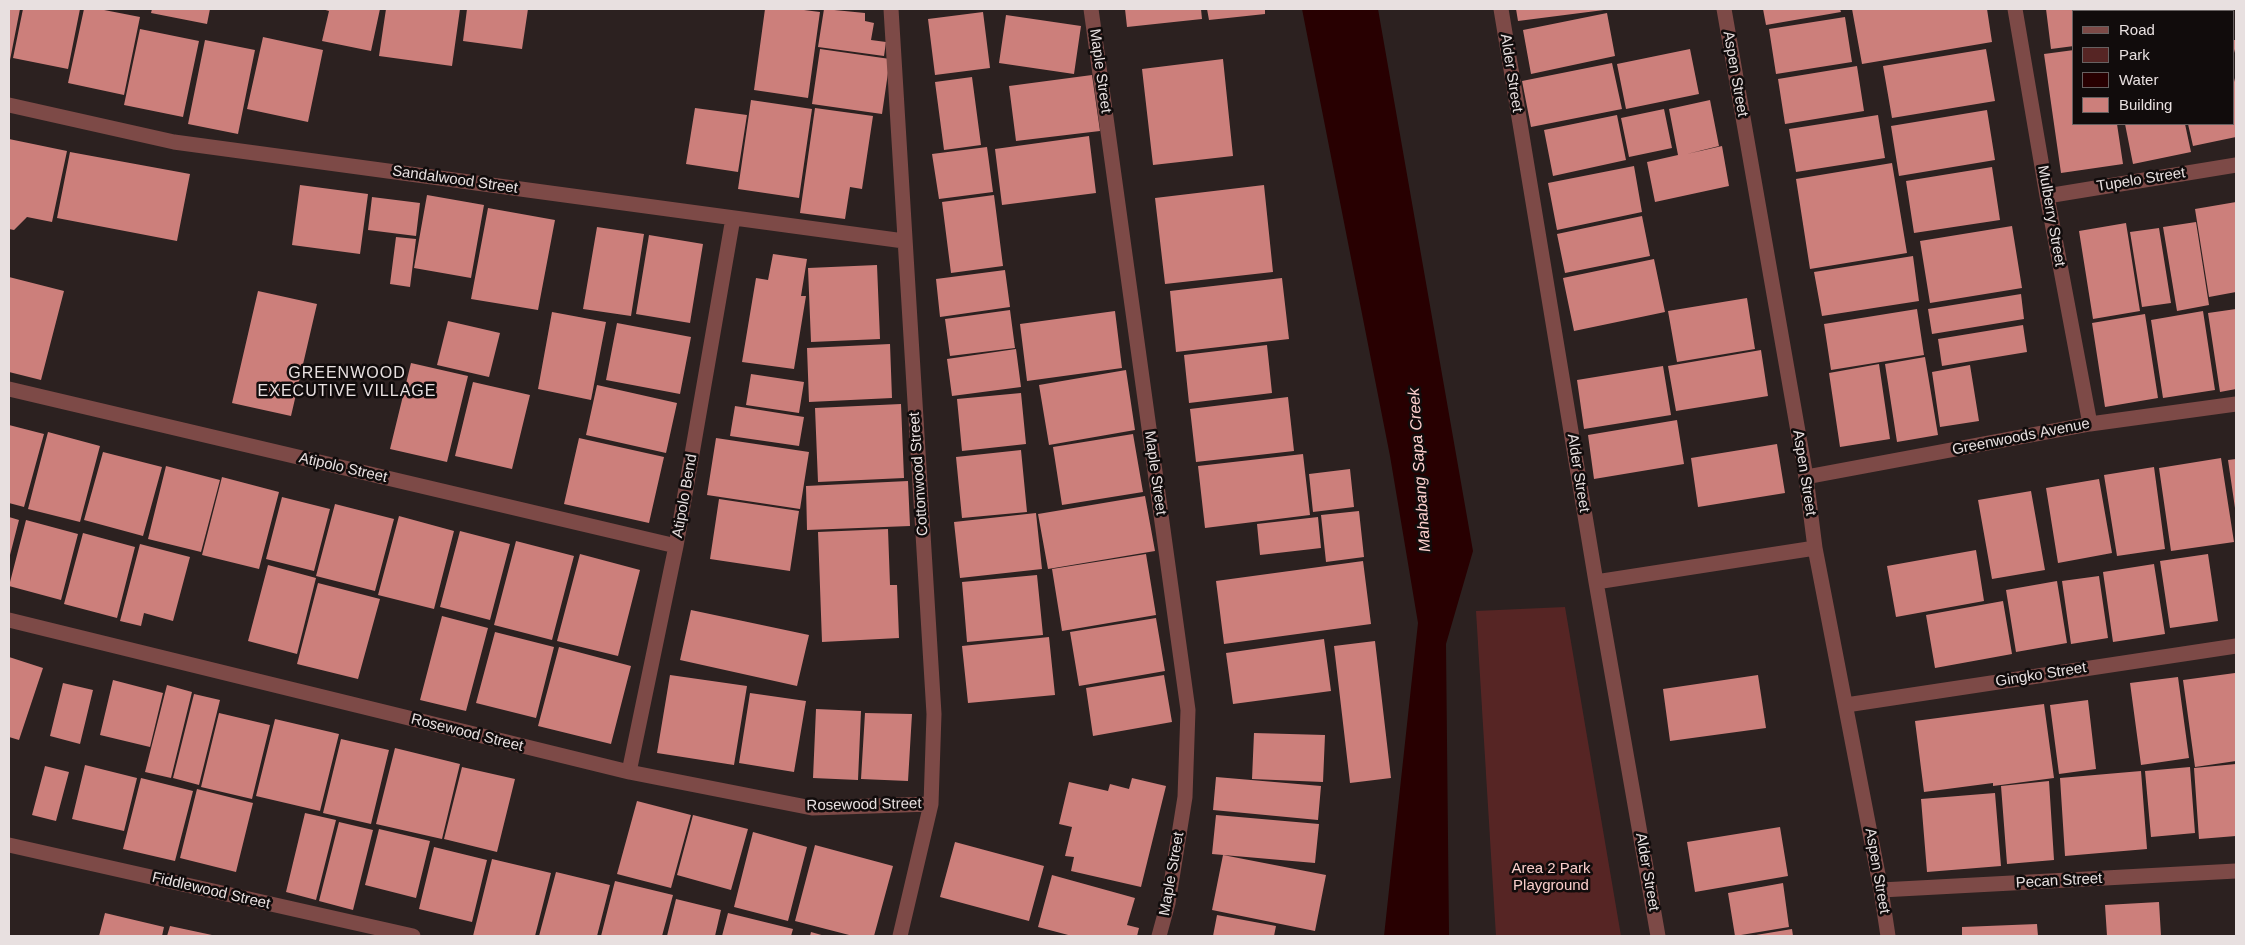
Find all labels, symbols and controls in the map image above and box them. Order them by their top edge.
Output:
legend [2072,10,2235,125]
text: Road [2119,21,2155,38]
street label: Maple Street [1085,28,1115,114]
street label: Aspen Street [1719,30,1751,118]
street label: Alder Street [1496,32,1526,114]
text: Park [2119,46,2150,63]
text: Water [2119,71,2158,88]
text: Building [2119,96,2172,113]
street label: Sandalwood Street [391,162,519,198]
street label: Mulberry Street [2033,164,2069,268]
street label: Tupelo Street [2095,164,2187,196]
district label: GREENWOOD EXECUTIVE VILLAGE [255,364,439,402]
water label: Mahabang Sapa Creek [1405,387,1435,553]
street label: Cottonwood Street [906,411,932,537]
street label: Greenwoods Avenue [1951,415,2091,459]
street label: Aspen Street [1788,429,1820,517]
street label: Maple Street [1140,430,1170,516]
street label: Alder Street [1563,432,1593,514]
street label: Atipolo Street [297,449,389,487]
street label: Atipolo Bend [669,453,701,539]
street label: Gingko Street [1994,659,2088,691]
street label: Rosewood Street [409,710,525,756]
street label: Rosewood Street [806,795,922,815]
street label: Aspen Street [1861,827,1893,915]
street label: Maple Street [1156,831,1188,917]
street label: Alder Street [1631,831,1663,913]
park label: Area 2 Park Playground [1511,860,1591,895]
street label: Fiddlewood Street [150,869,272,913]
street label: Pecan Street [2015,870,2103,892]

